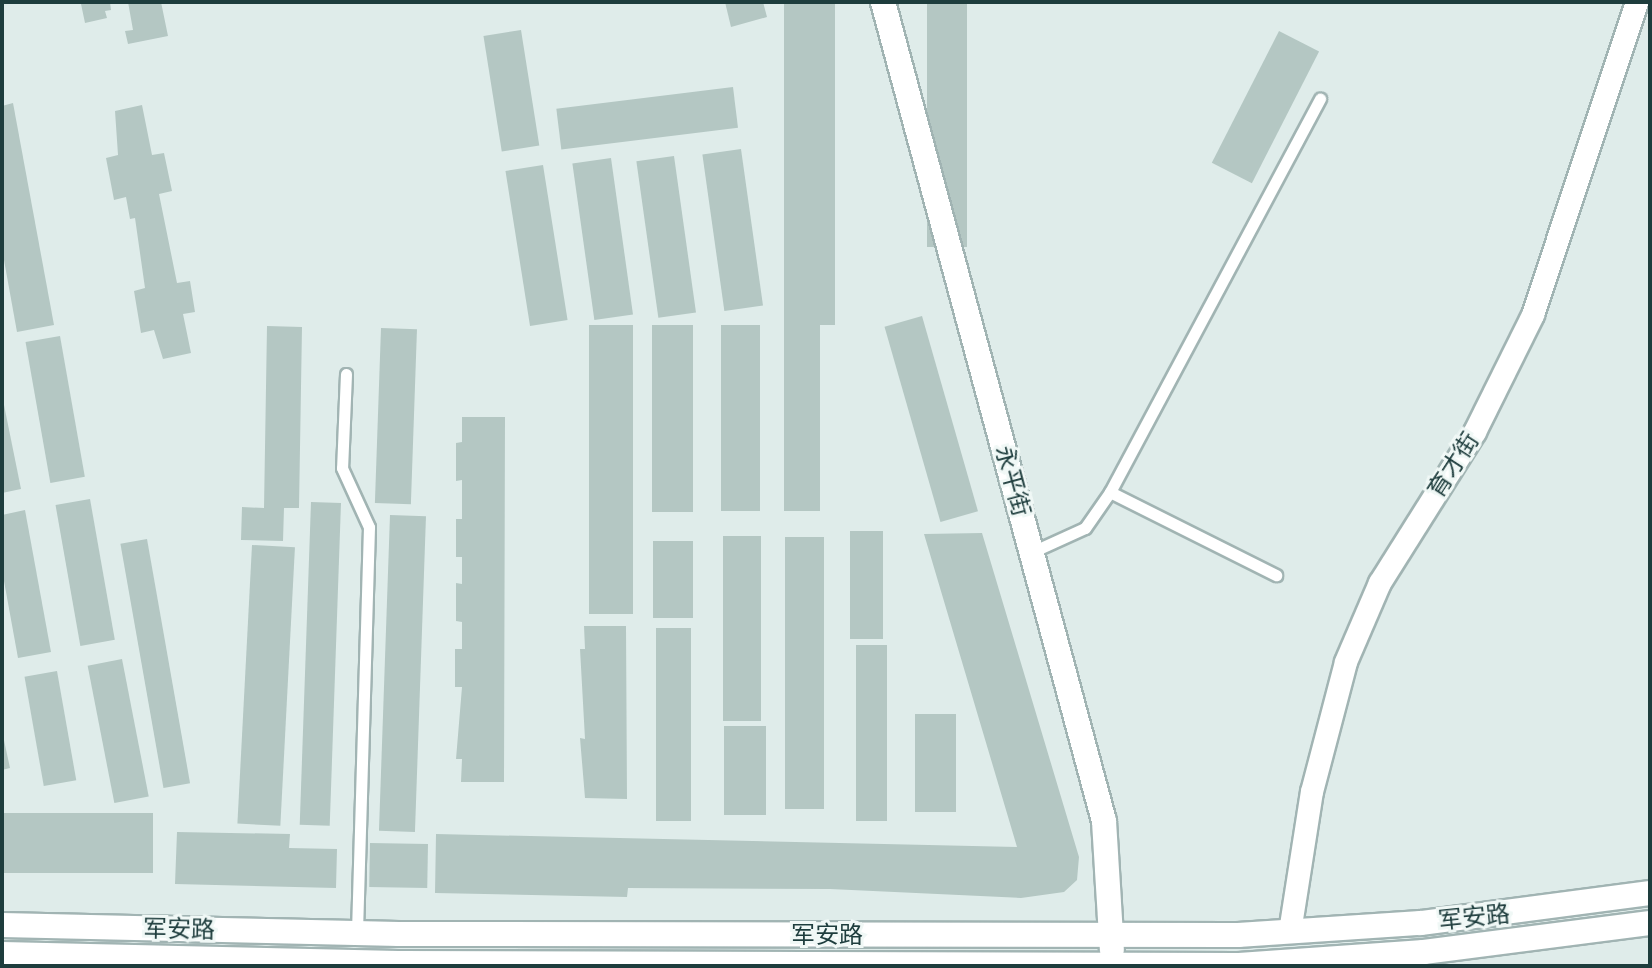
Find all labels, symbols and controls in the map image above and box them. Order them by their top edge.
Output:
street label: 育才街 [1421,427,1485,503]
street label: 永平街 [990,442,1036,520]
street label: 军安路 [1437,899,1511,935]
street label: 军安路 [143,914,215,944]
street label: 军安路 [791,921,863,949]

